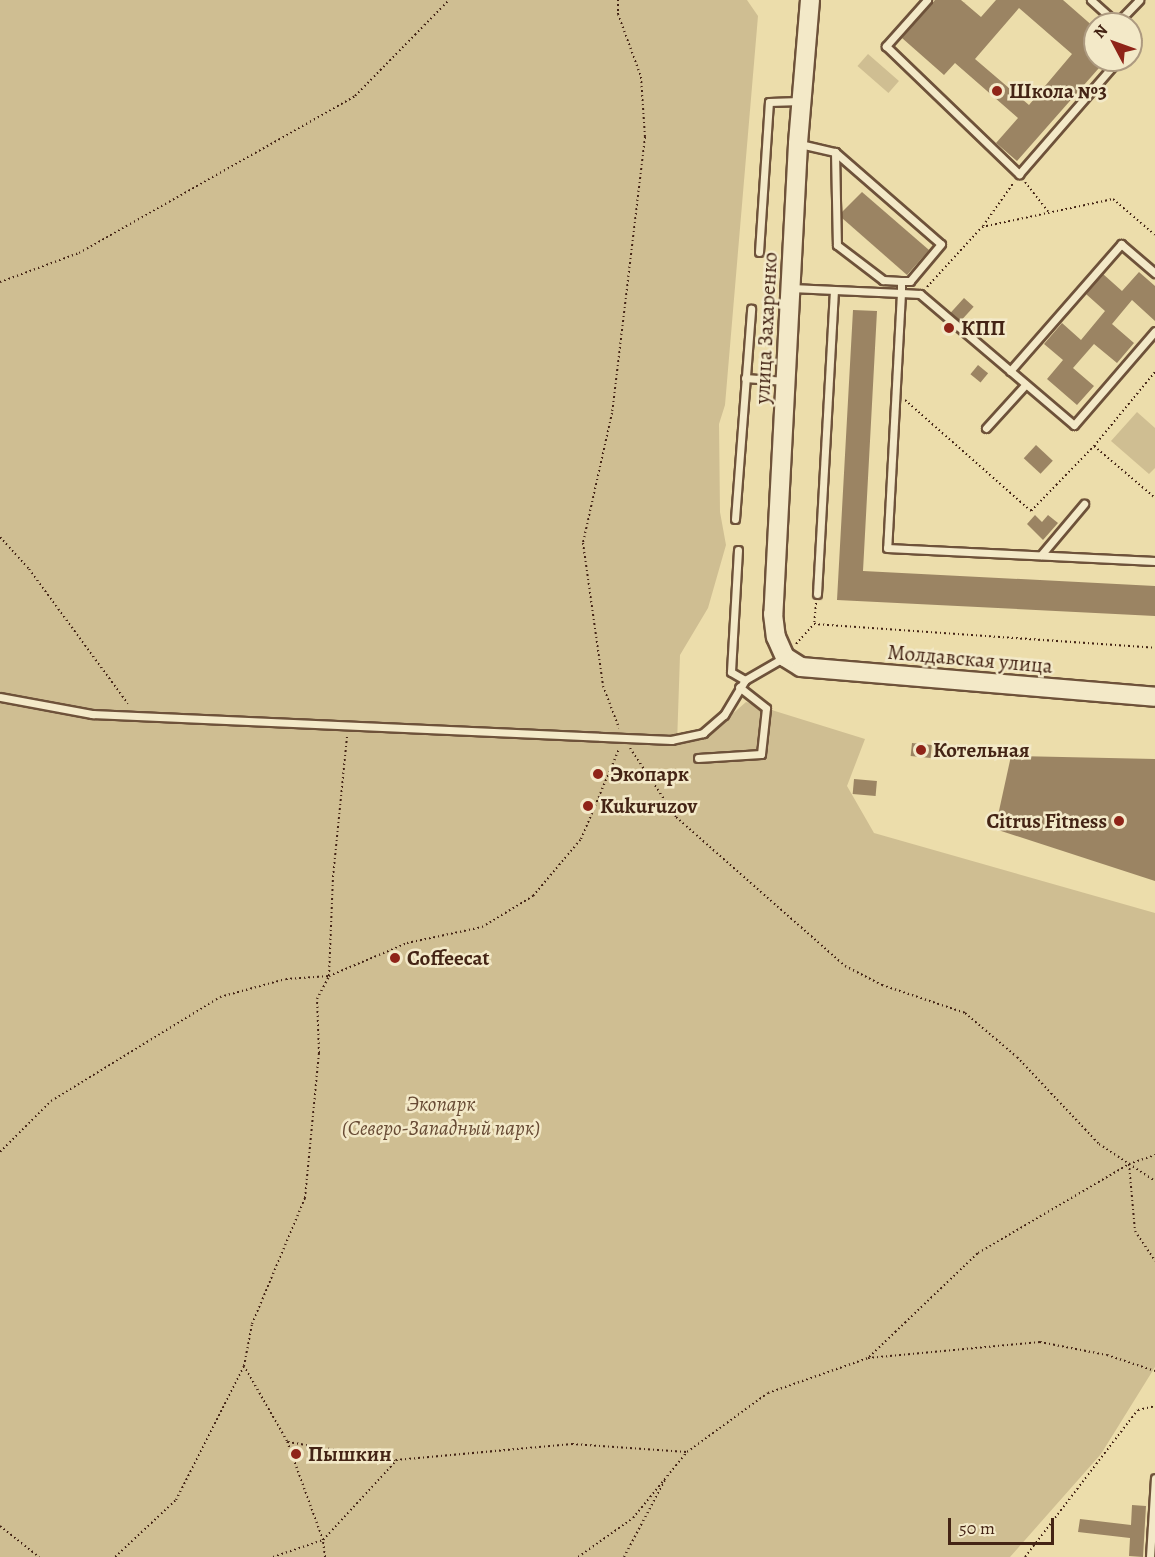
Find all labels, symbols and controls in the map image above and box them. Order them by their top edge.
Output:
north arrow [1083,12,1143,72]
text: N [1089,20,1113,43]
place label: Школа №3 [1009,78,1107,104]
marker: Школа №3 [990,84,1004,98]
street label: улица Захаренко [749,251,783,405]
place label: КПП [961,315,1005,341]
marker: КПП [942,321,956,335]
street label: Молдавская улица [886,639,1054,679]
place label: Котельная [933,737,1029,763]
marker: Котельная [914,743,928,757]
place label: Экопарк [610,761,689,787]
marker: Экопарк [591,767,605,781]
place label: Kukuruzov [600,793,697,819]
marker: Kukuruzov [581,799,595,813]
place label: Citrus Fitness [986,808,1107,834]
marker: Citrus Fitness [1112,814,1126,828]
place label: Coffeecat [407,945,490,971]
marker: Coffeecat [388,951,402,965]
park label: Экопарк (Северо-Западный парк) [342,1091,540,1141]
place label: Пышкин [308,1441,392,1467]
marker: Пышкин [289,1447,303,1461]
scale bar [951,1506,1058,1544]
text: 50 m [959,1516,995,1540]

